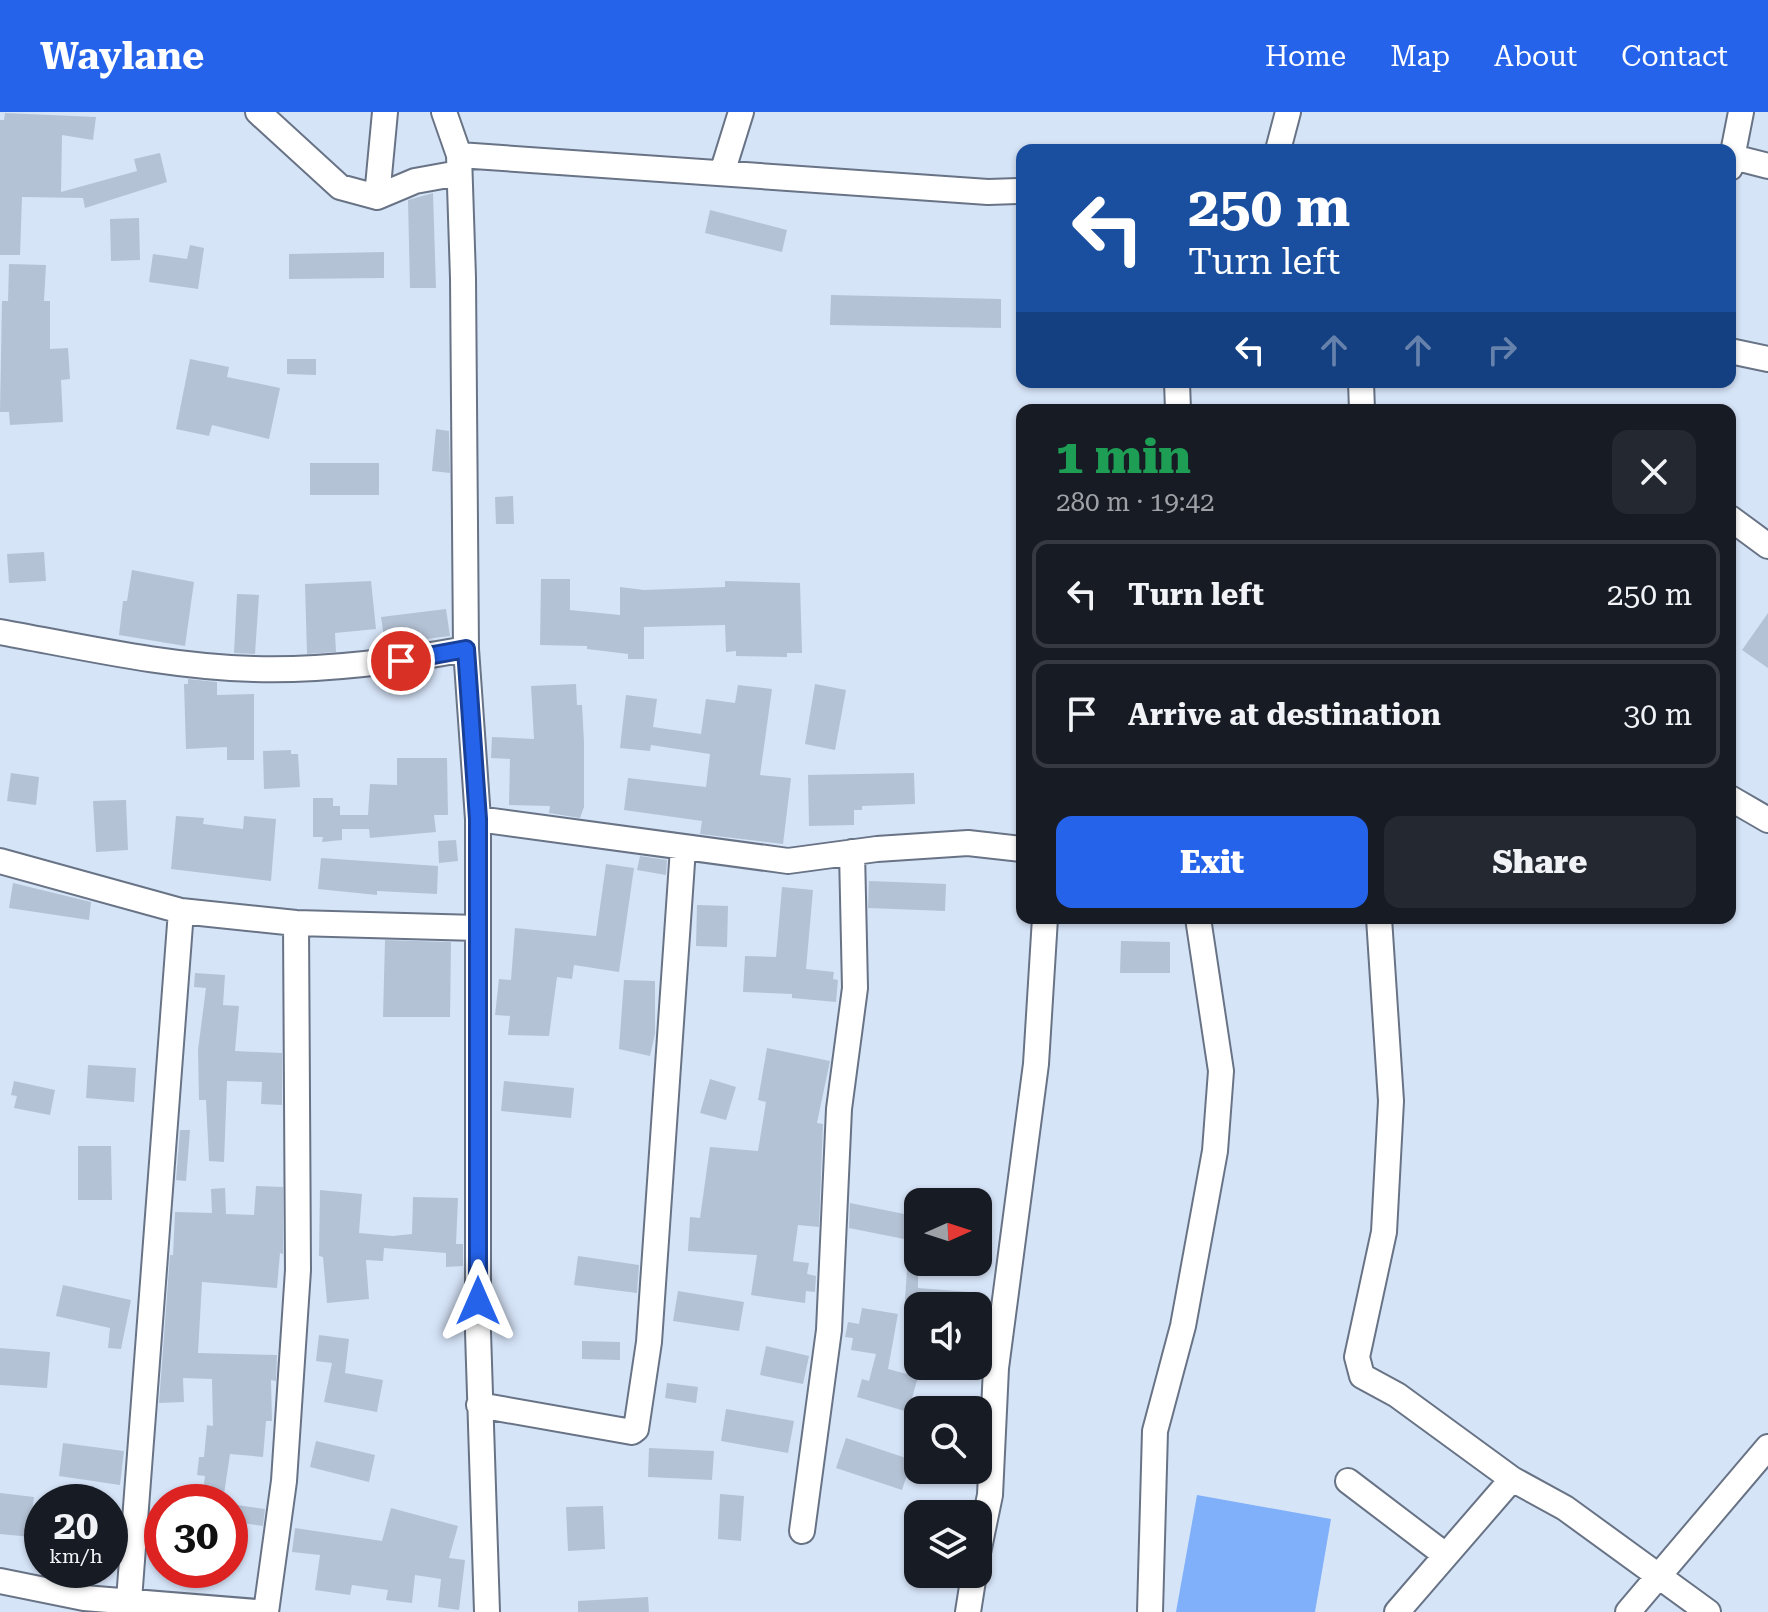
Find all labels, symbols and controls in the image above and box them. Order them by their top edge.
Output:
text: Waylane [40,34,204,78]
text: Home [1265,40,1346,73]
text: Map [1390,40,1450,73]
text: About [1494,40,1577,73]
text: Contact [1621,40,1728,73]
text: 250 m [1188,174,1350,240]
icon: left [1056,176,1160,280]
text: Turn left [1188,241,1340,283]
icon: left [1228,328,1272,372]
icon: ahead [1312,328,1356,372]
icon: ahead [1396,328,1440,372]
icon: right [1480,328,1524,372]
text: 1 min [1056,429,1191,485]
button: close [1612,430,1696,514]
text: 280 m · 19:42 [1056,487,1215,517]
icon: left [1060,572,1104,616]
text: Turn left [1128,577,1264,612]
text: 250 m [1607,577,1692,612]
pin [367,627,435,695]
icon: arrive [379,639,423,683]
icon: arrive [1060,692,1104,736]
text: Arrive at destination [1128,697,1441,732]
text: 30 m [1623,697,1692,732]
button: Exit [1056,816,1368,908]
button: Share [1384,816,1696,908]
north arrow [904,1188,992,1276]
map controls [904,1188,992,1588]
position arrow [436,1259,520,1343]
button: sound [904,1292,992,1380]
button: search [904,1396,992,1484]
speed limit sign: 30 [144,1484,248,1588]
button: layers [904,1500,992,1588]
text: 20 [54,1502,98,1549]
text: km/h [49,1544,103,1568]

